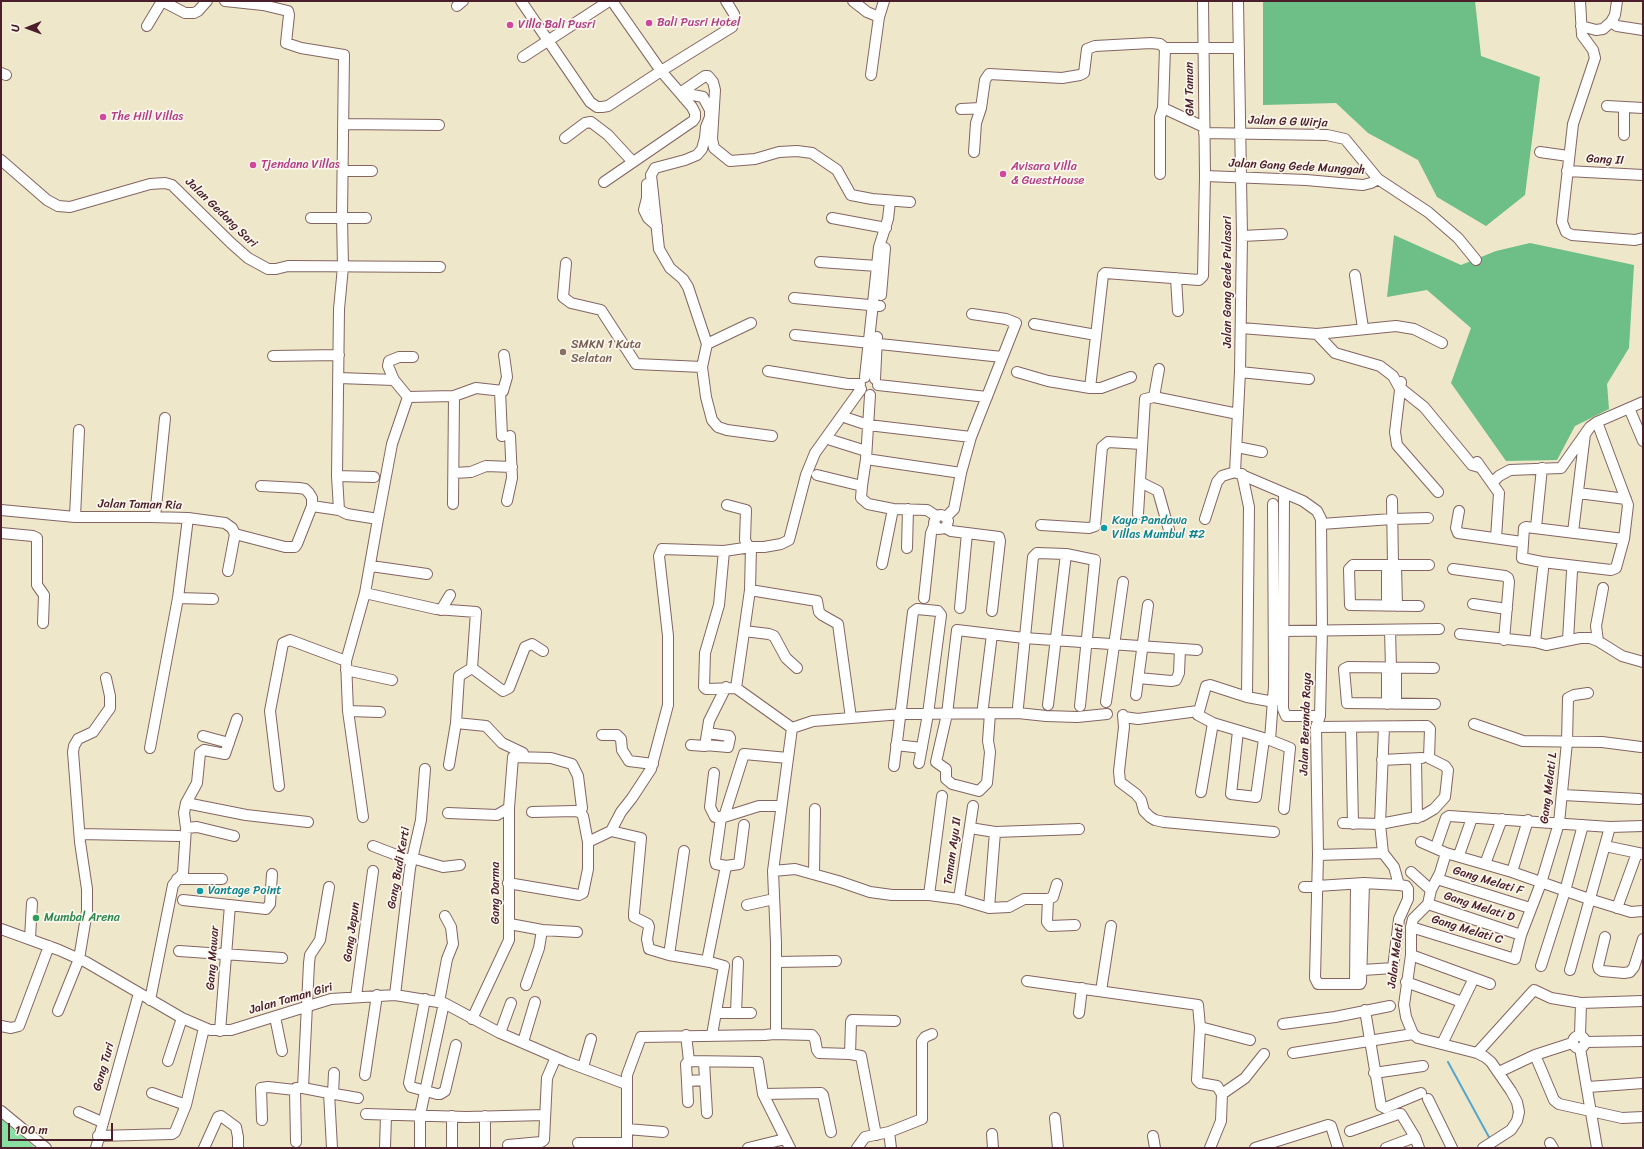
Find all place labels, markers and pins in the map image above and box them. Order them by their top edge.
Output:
place label: Bali Pusri Hotel [657,16,740,30]
place label: Villa Bali Pusri [518,18,595,32]
marker: Bali Pusri Hotel [644,18,654,28]
marker: Villa Bali Pusri [505,20,515,30]
place label: The Hill Villas [111,110,183,124]
marker: The Hill Villas [98,112,108,122]
place label: Tjendana Villas [261,158,340,172]
marker: Tjendana Villas [248,160,258,170]
place label: Avisara Villa & GuestHouse [1011,160,1085,188]
marker: Avisara Villa & GuestHouse [998,169,1008,179]
place label: SMKN 1 Kuta Selatan [571,338,641,366]
marker: SMKN 1 Kuta Selatan [558,347,568,357]
place label: Kaya Pandawa Villas Mumbul #2 [1112,514,1205,542]
marker: Kaya Pandawa Villas Mumbul #2 [1099,523,1109,533]
place label: Vantage Point [208,884,281,898]
marker: Vantage Point [195,886,205,896]
place label: Mumbal Arena [44,911,120,925]
marker: Mumbal Arena [31,913,41,923]

